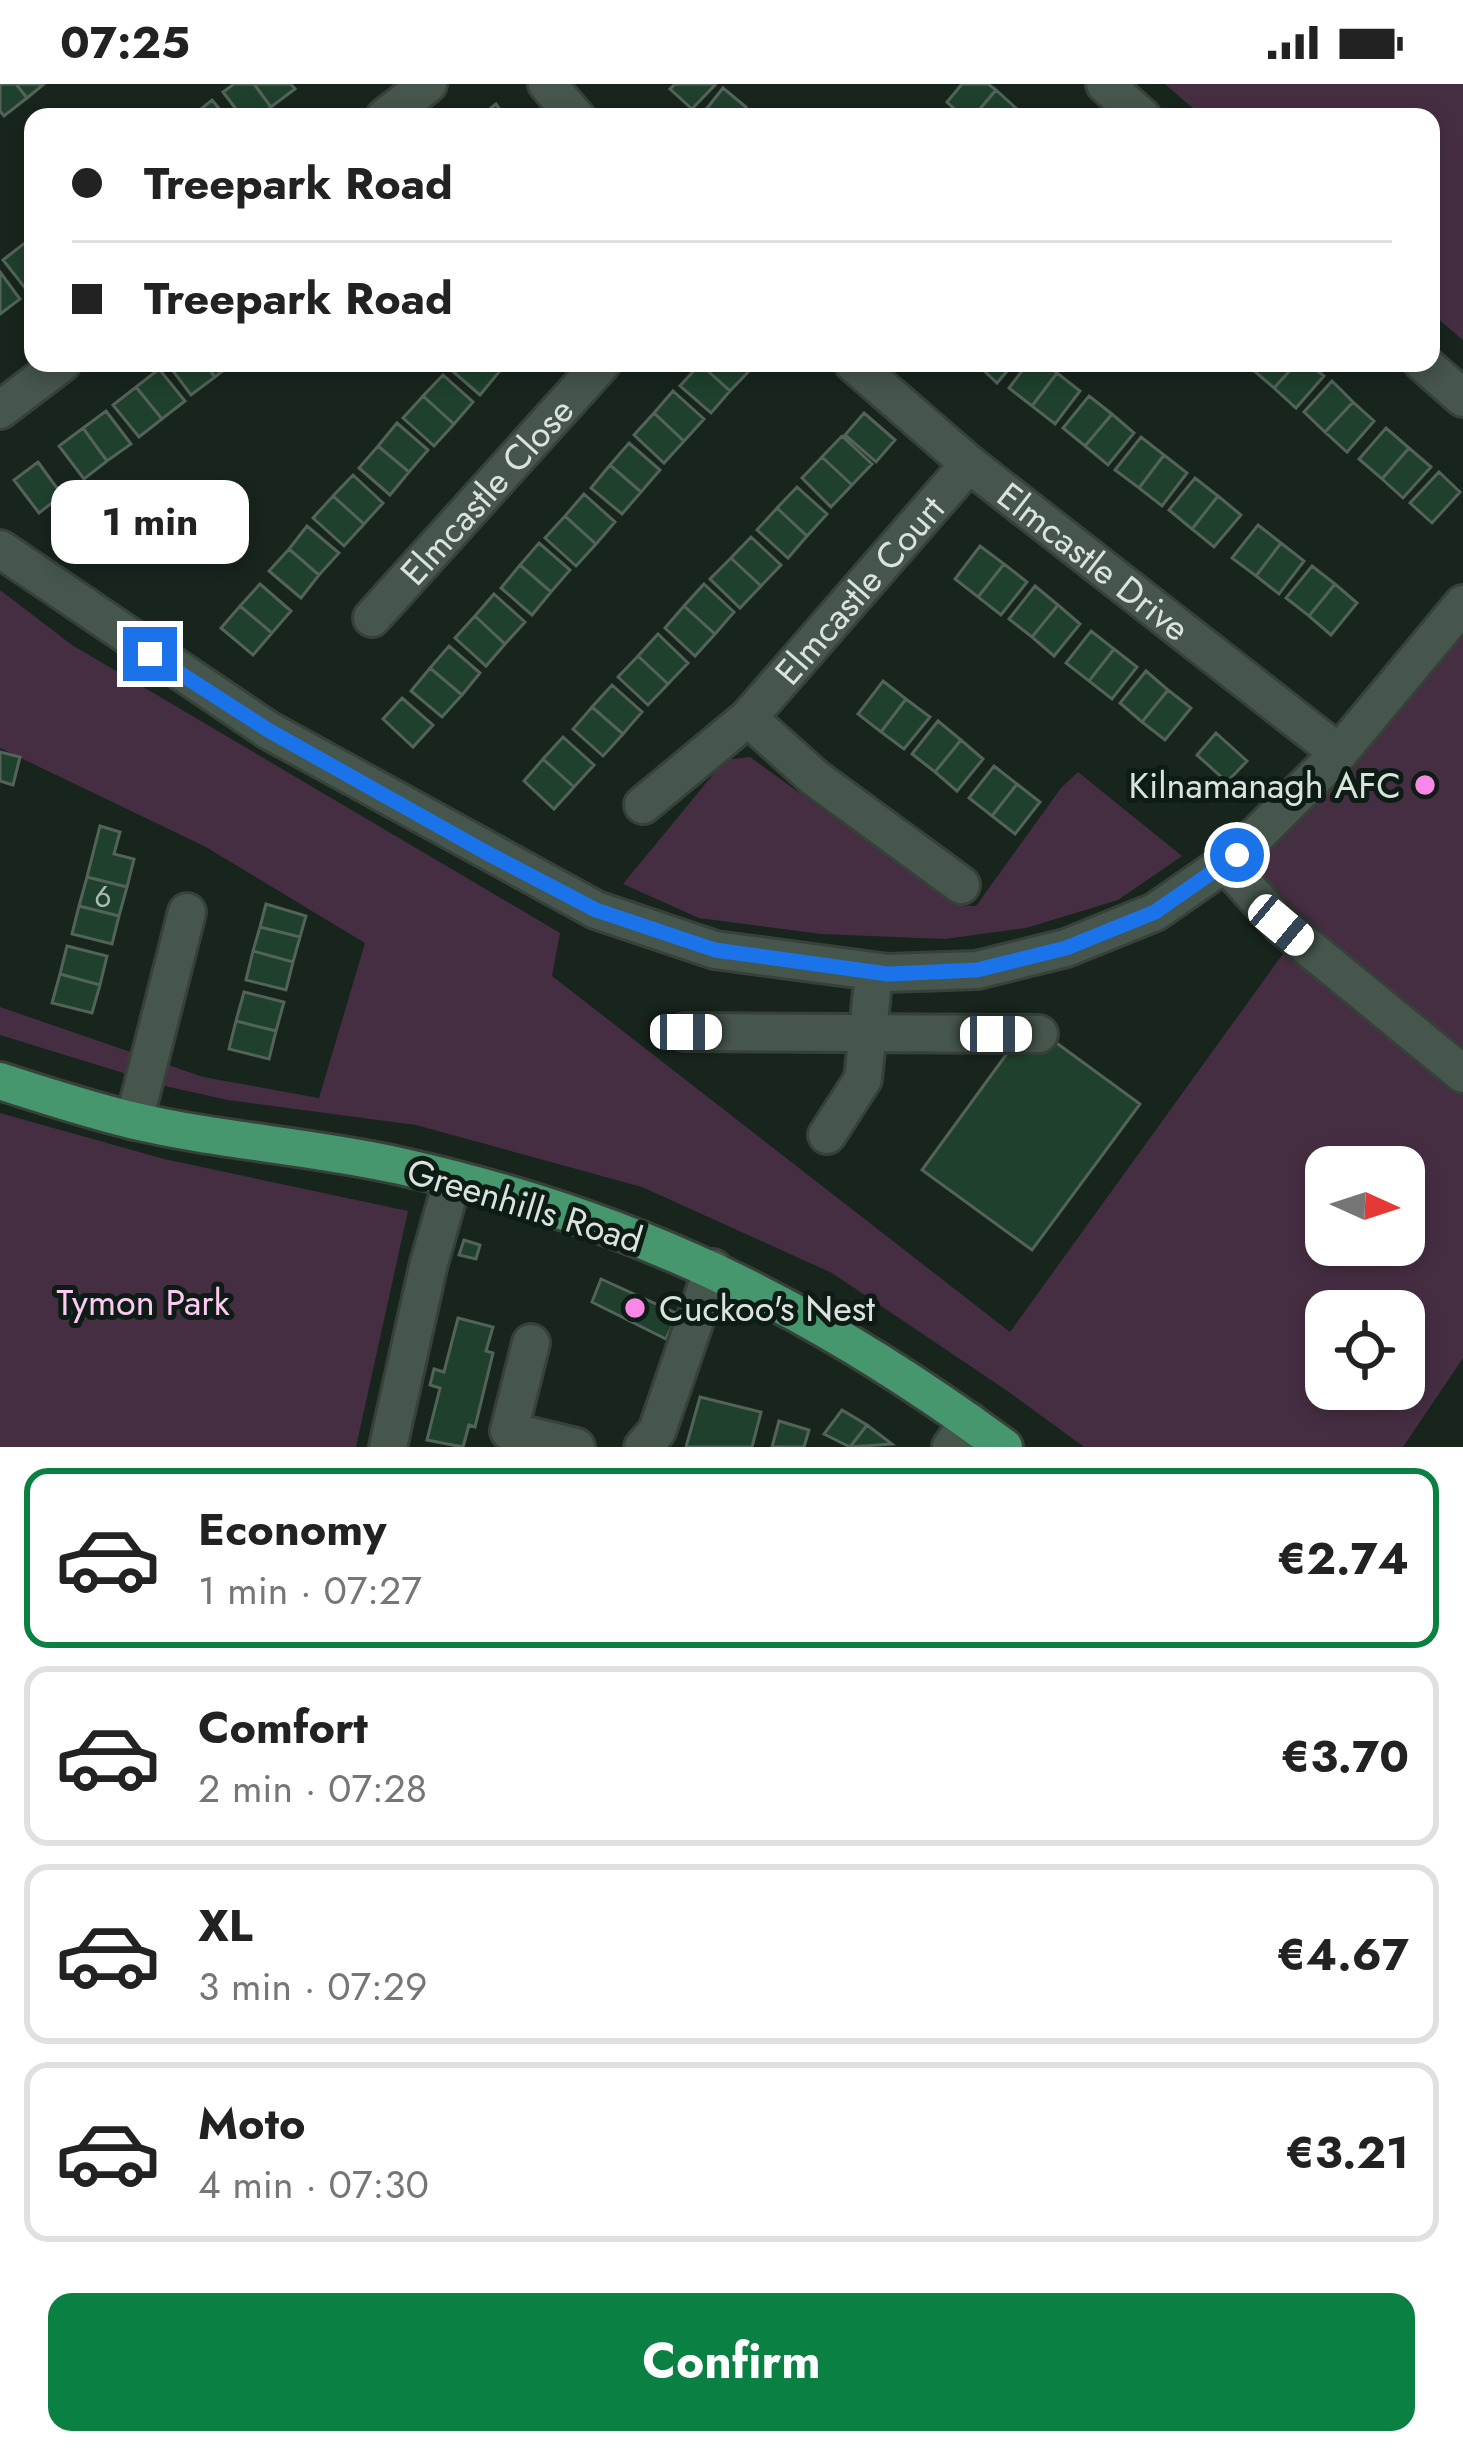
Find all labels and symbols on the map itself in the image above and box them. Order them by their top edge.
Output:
street label: Elmcastle Close [388,386,585,597]
street label: Elmcastle Drive [986,470,1201,653]
callout: 1 min [51,480,249,564]
street label: Elmcastle Court [762,484,957,696]
route end [123,627,177,681]
place label: Kilnamanagh AFC [1129,759,1401,811]
marker: Kilnamanagh AFC [1412,772,1438,798]
route start [1210,828,1264,882]
house number: 6 [94,875,112,918]
car [1242,888,1320,962]
car [650,1014,722,1050]
car [960,1016,1032,1052]
street label: Greenhills Road [401,1145,649,1265]
north arrow [1305,1146,1425,1266]
park label: Tymon Park [56,1276,230,1328]
place label: Cuckoo's Nest [659,1282,875,1334]
marker: Cuckoo's Nest [622,1295,648,1321]

